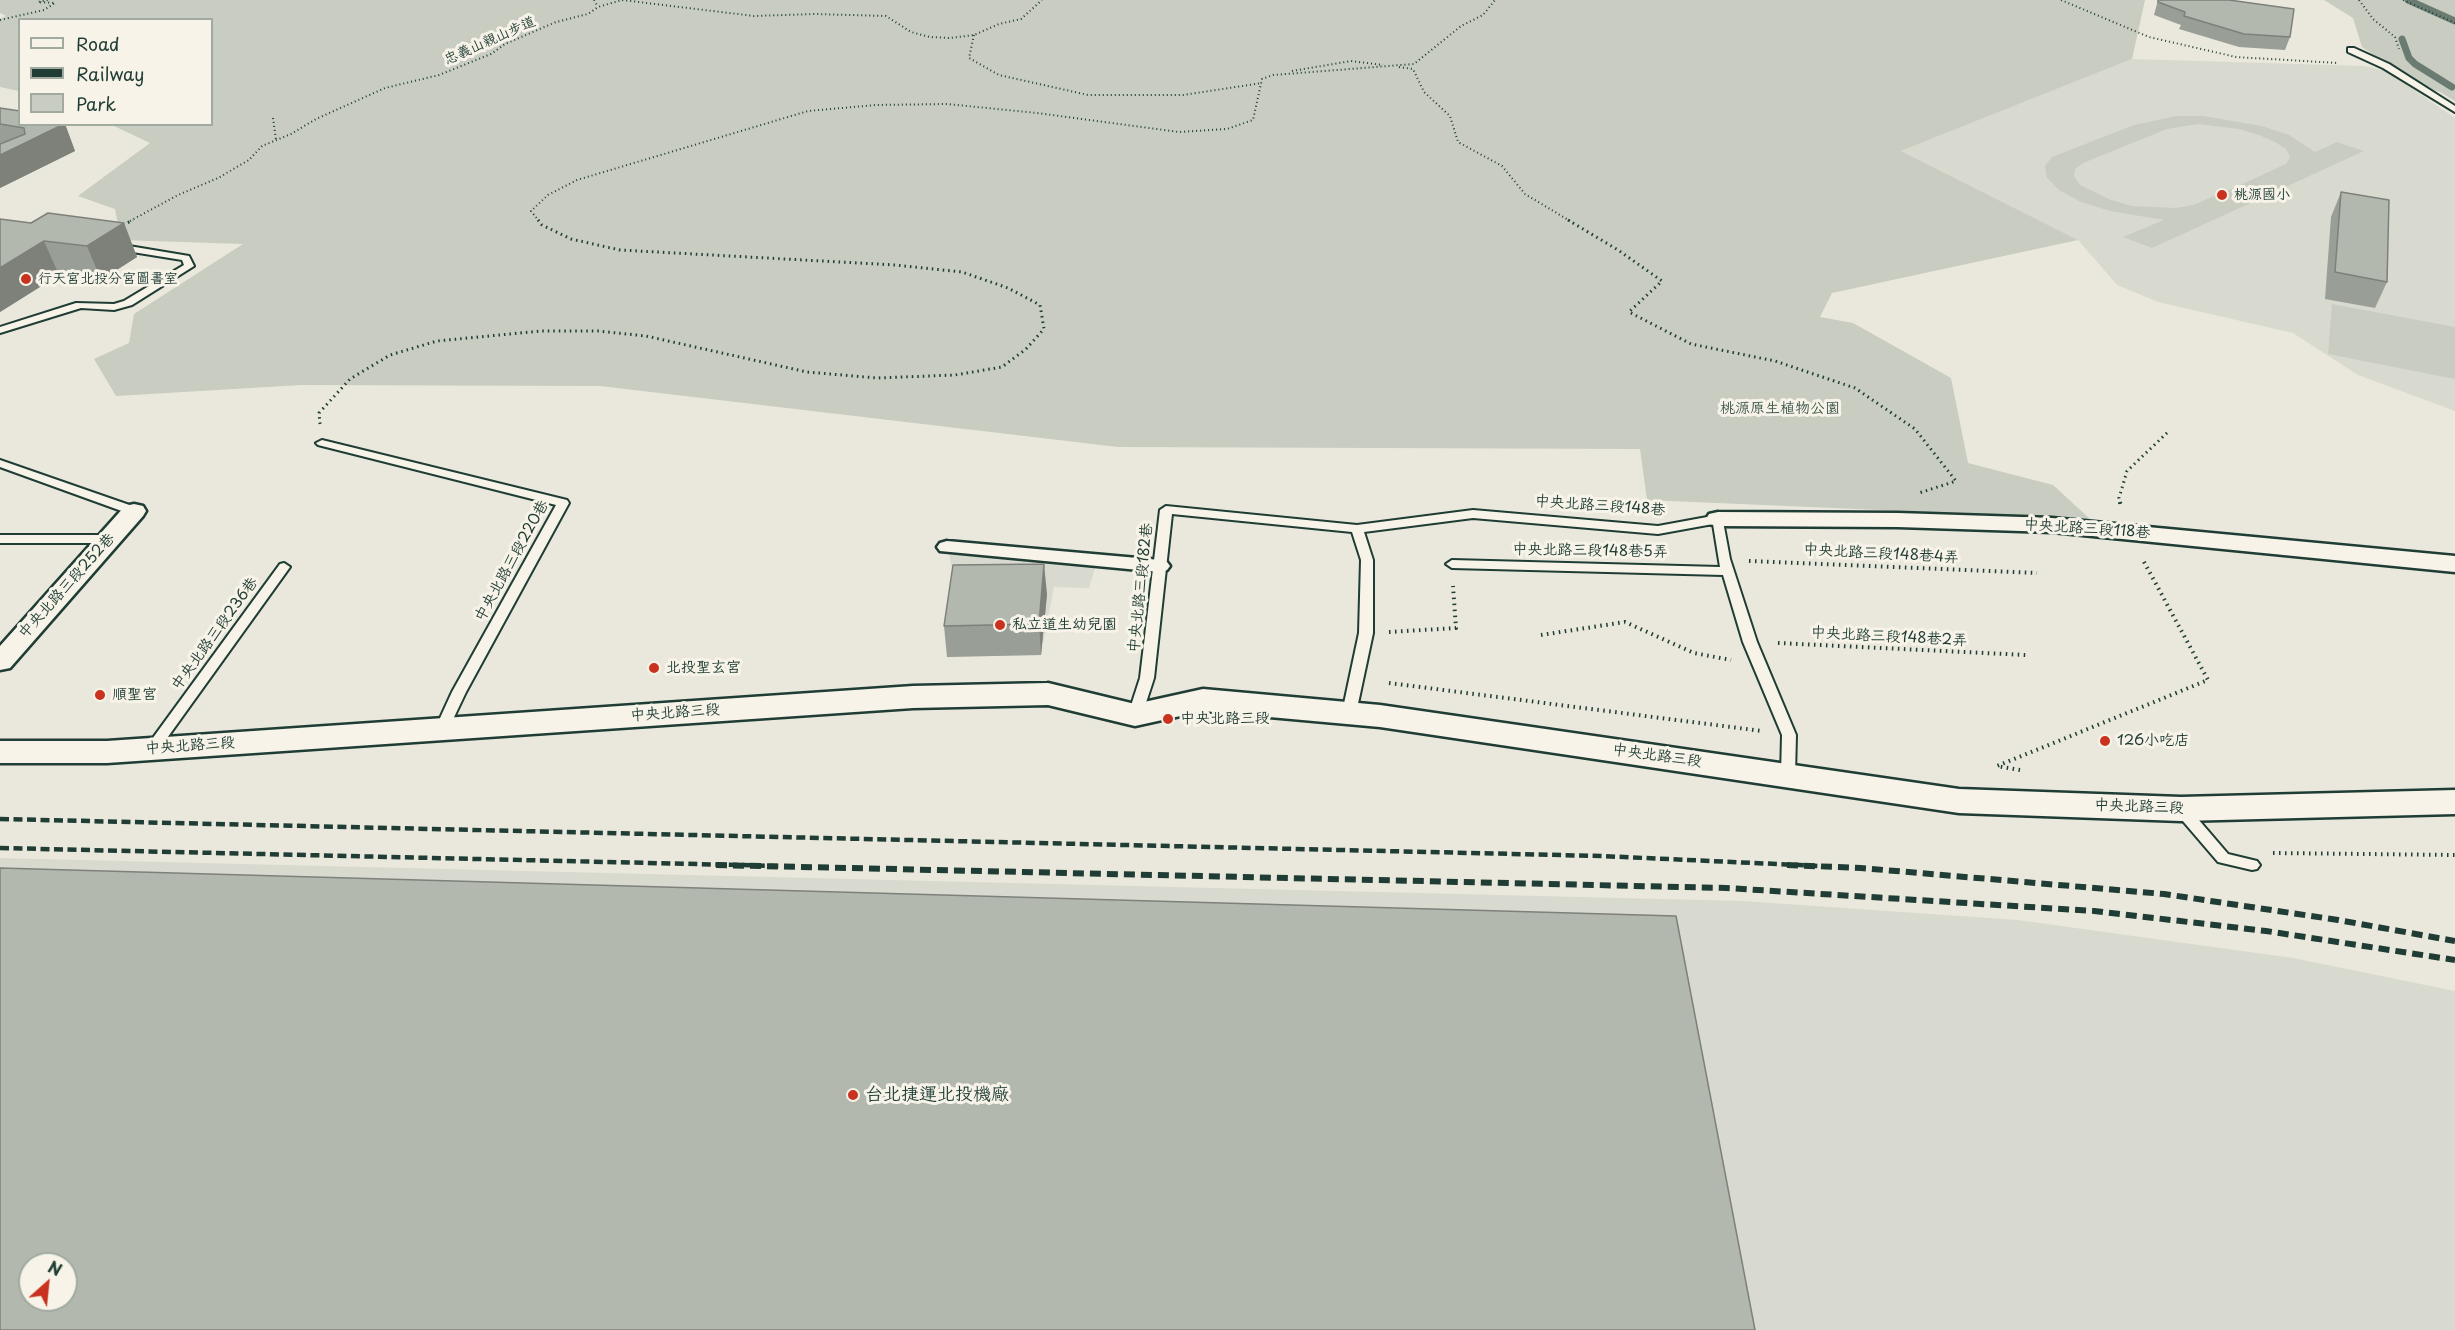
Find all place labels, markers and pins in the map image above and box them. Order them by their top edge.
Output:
place label: 桃源國小 [2234,187,2290,203]
marker: 桃源國小 [2215,188,2229,202]
place label: 行天宮北投分宮圖書室 [38,271,178,287]
marker: 行天宮北投分宮圖書室 [19,272,33,286]
place label: 私立道生幼兒園 [1012,616,1117,634]
marker: 私立道生幼兒園 [993,618,1007,632]
place label: 北投聖玄宮 [666,659,741,677]
marker: 北投聖玄宮 [647,661,661,675]
place label: 順聖宮 [112,686,157,704]
marker: 順聖宮 [93,688,107,702]
place label: 中央北路三段 [1180,710,1270,728]
marker: 中央北路三段 [1161,712,1175,726]
place label: 126小吃店 [2117,732,2189,750]
marker: 126小吃店 [2098,734,2112,748]
place label: 台北捷運北投機廠 [865,1084,1009,1106]
marker: 台北捷運北投機廠 [846,1088,860,1102]

